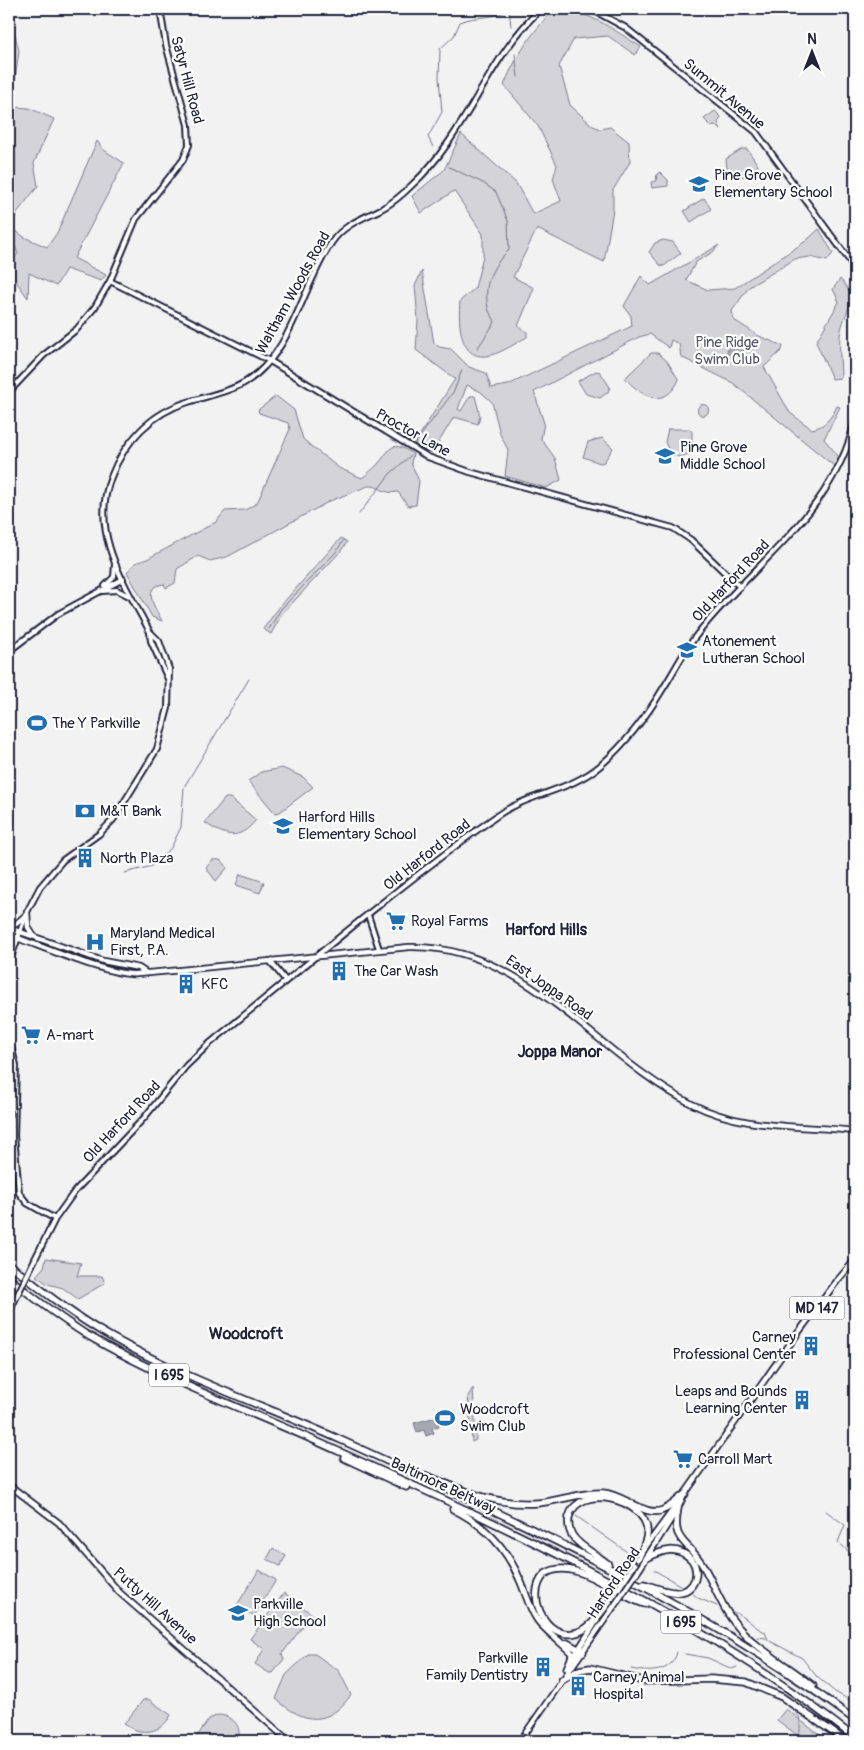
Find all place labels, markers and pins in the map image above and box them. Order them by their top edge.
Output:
place label: Pine Grove Elementary School [714,166,833,202]
school or university icon: Pine Grove Elementary School [688,173,710,195]
place label: Pine Grove Middle School [680,438,765,474]
school or university icon: Pine Grove Middle School [654,445,676,467]
place label: Atonement Lutheran School [702,632,805,668]
school or university icon: Atonement Lutheran School [676,639,698,661]
sports icon: The Y Parkville [26,712,48,734]
place label: The Y Parkville [52,714,141,733]
bank icon: M&T Bank [74,800,96,822]
place label: M&T Bank [100,802,162,821]
place label: Harford Hills Elementary School [298,808,417,844]
school or university icon: Harford Hills Elementary School [272,815,294,837]
building icon: North Plaza [74,847,96,869]
place label: North Plaza [100,849,174,868]
supermarket icon: Royal Farms [385,910,407,932]
place label: Royal Farms [411,912,489,931]
place label: Maryland Medical First, P.A. [110,924,215,960]
hospital icon: Maryland Medical First, P.A. [84,931,106,953]
building icon: The Car Wash [328,960,350,982]
place label: The Car Wash [354,962,438,981]
building icon: KFC [175,973,197,995]
place label: KFC [201,975,228,994]
supermarket icon: A-mart [20,1024,42,1046]
place label: A-mart [46,1026,95,1045]
place label: Carney Professional Center [673,1328,797,1364]
building icon: Carney Professional Center [800,1335,822,1357]
place label: Leaps and Bounds Learning Center [675,1382,788,1418]
building icon: Leaps and Bounds Learning Center [791,1389,813,1411]
place label: Woodcroft Swim Club [460,1400,530,1436]
sports icon: Woodcroft Swim Club [434,1407,456,1429]
supermarket icon: Carroll Mart [672,1448,694,1470]
place label: Carroll Mart [698,1450,773,1469]
place label: Parkville High School [253,1595,326,1631]
school or university icon: Parkville High School [227,1602,249,1624]
place label: Parkville Family Dentistry [426,1649,529,1685]
building icon: Parkville Family Dentistry [532,1656,554,1678]
place label: Carney Animal Hospital [593,1668,685,1704]
building icon: Carney Animal Hospital [567,1675,589,1697]

